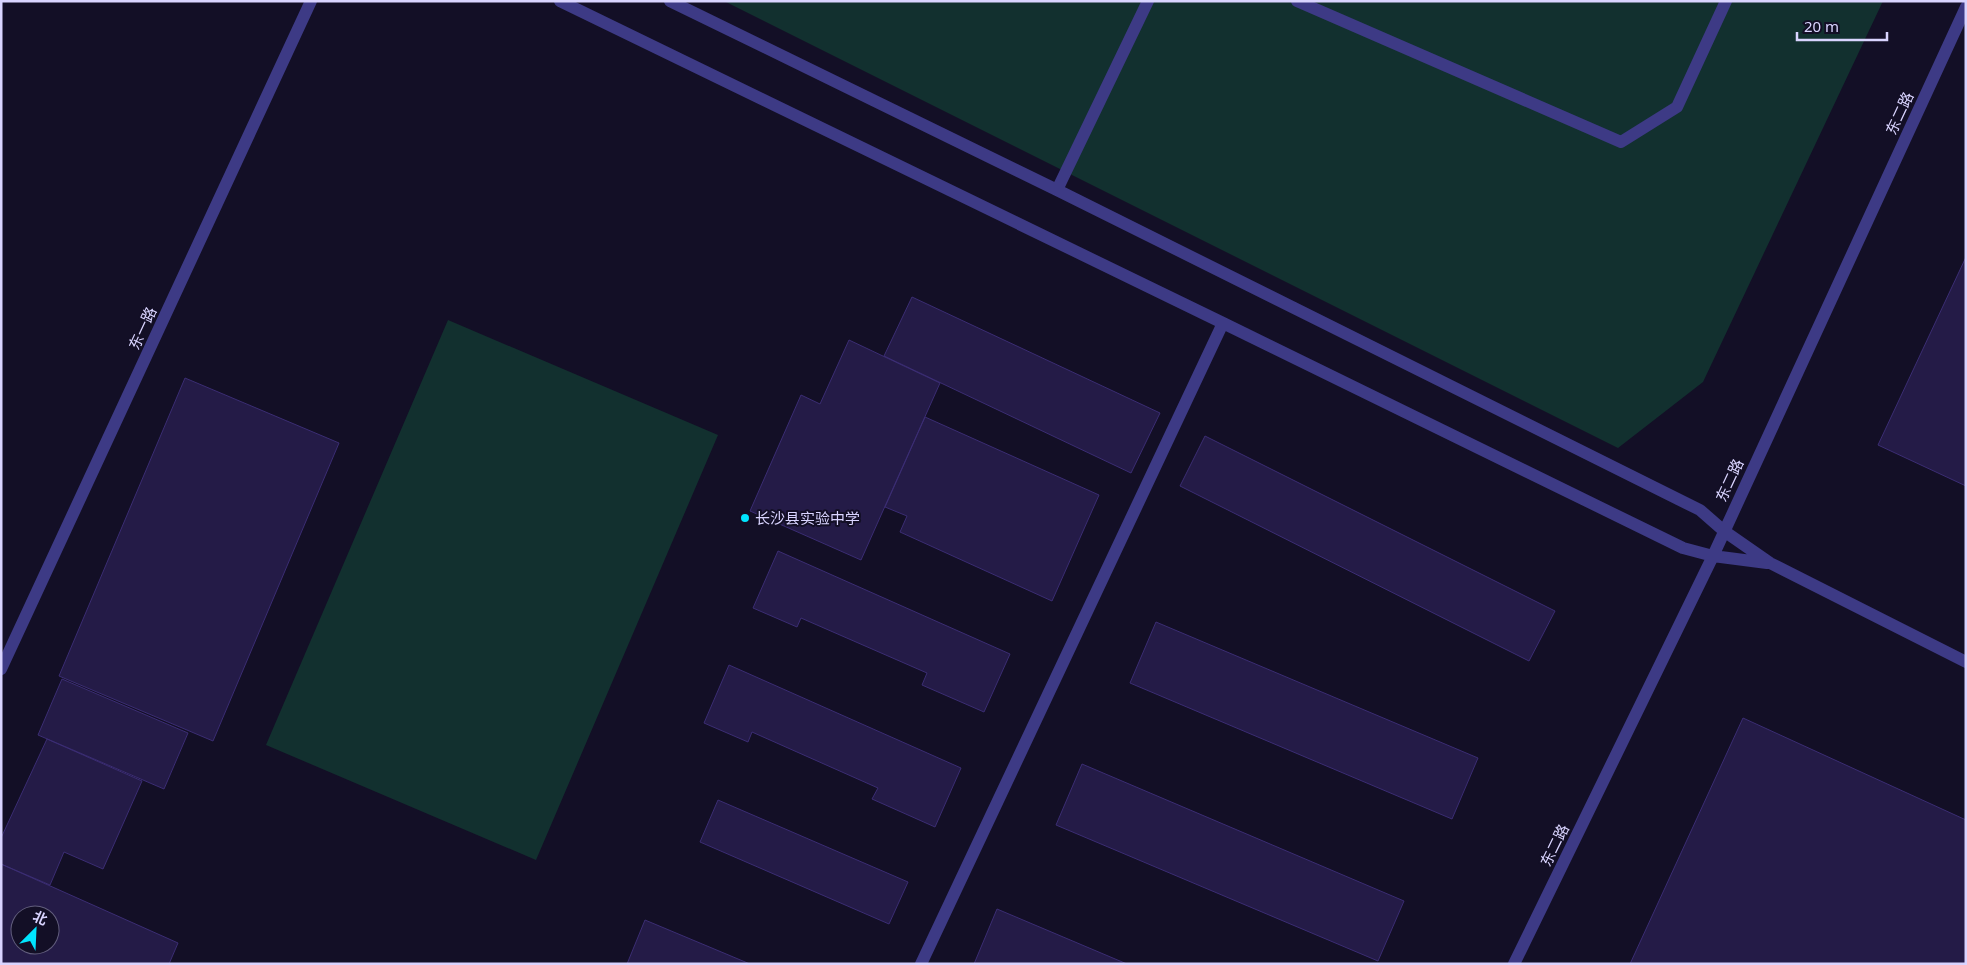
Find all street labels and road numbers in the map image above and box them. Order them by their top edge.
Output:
street label: 东二路 [1880,88,1918,138]
street label: 东一路 [123,303,161,353]
street label: 东二路 [1710,455,1748,505]
street label: 东二路 [1535,820,1573,870]

